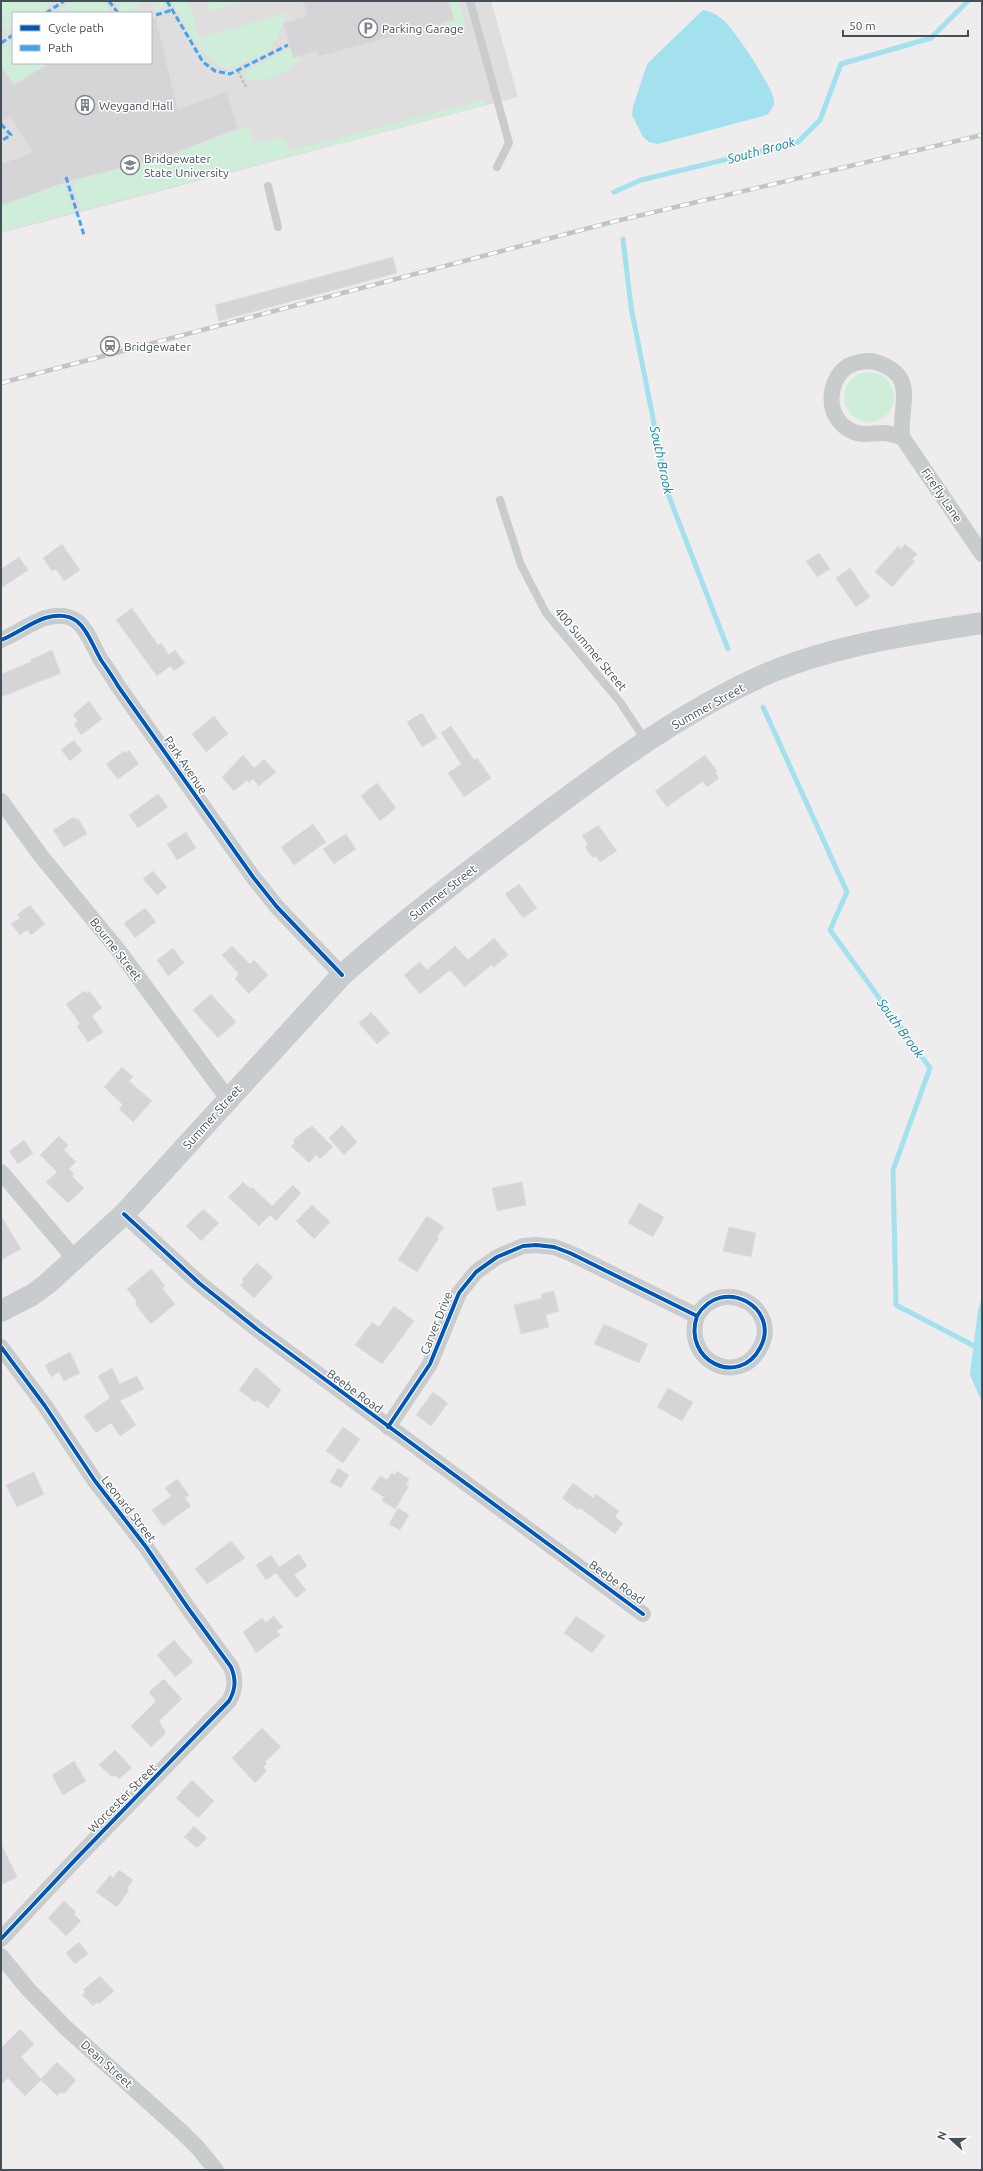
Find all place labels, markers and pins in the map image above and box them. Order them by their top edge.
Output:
parking icon: Parking Garage [357,17,379,39]
place label: Parking Garage [382,22,464,35]
building icon: Weygand Hall [74,94,96,116]
place label: Weygand Hall [99,99,173,112]
place label: Bridgewater State University [144,152,229,179]
school or university icon: Bridgewater State University [119,154,141,176]
station icon: Bridgewater [99,335,121,357]
place label: Bridgewater [124,340,191,353]

